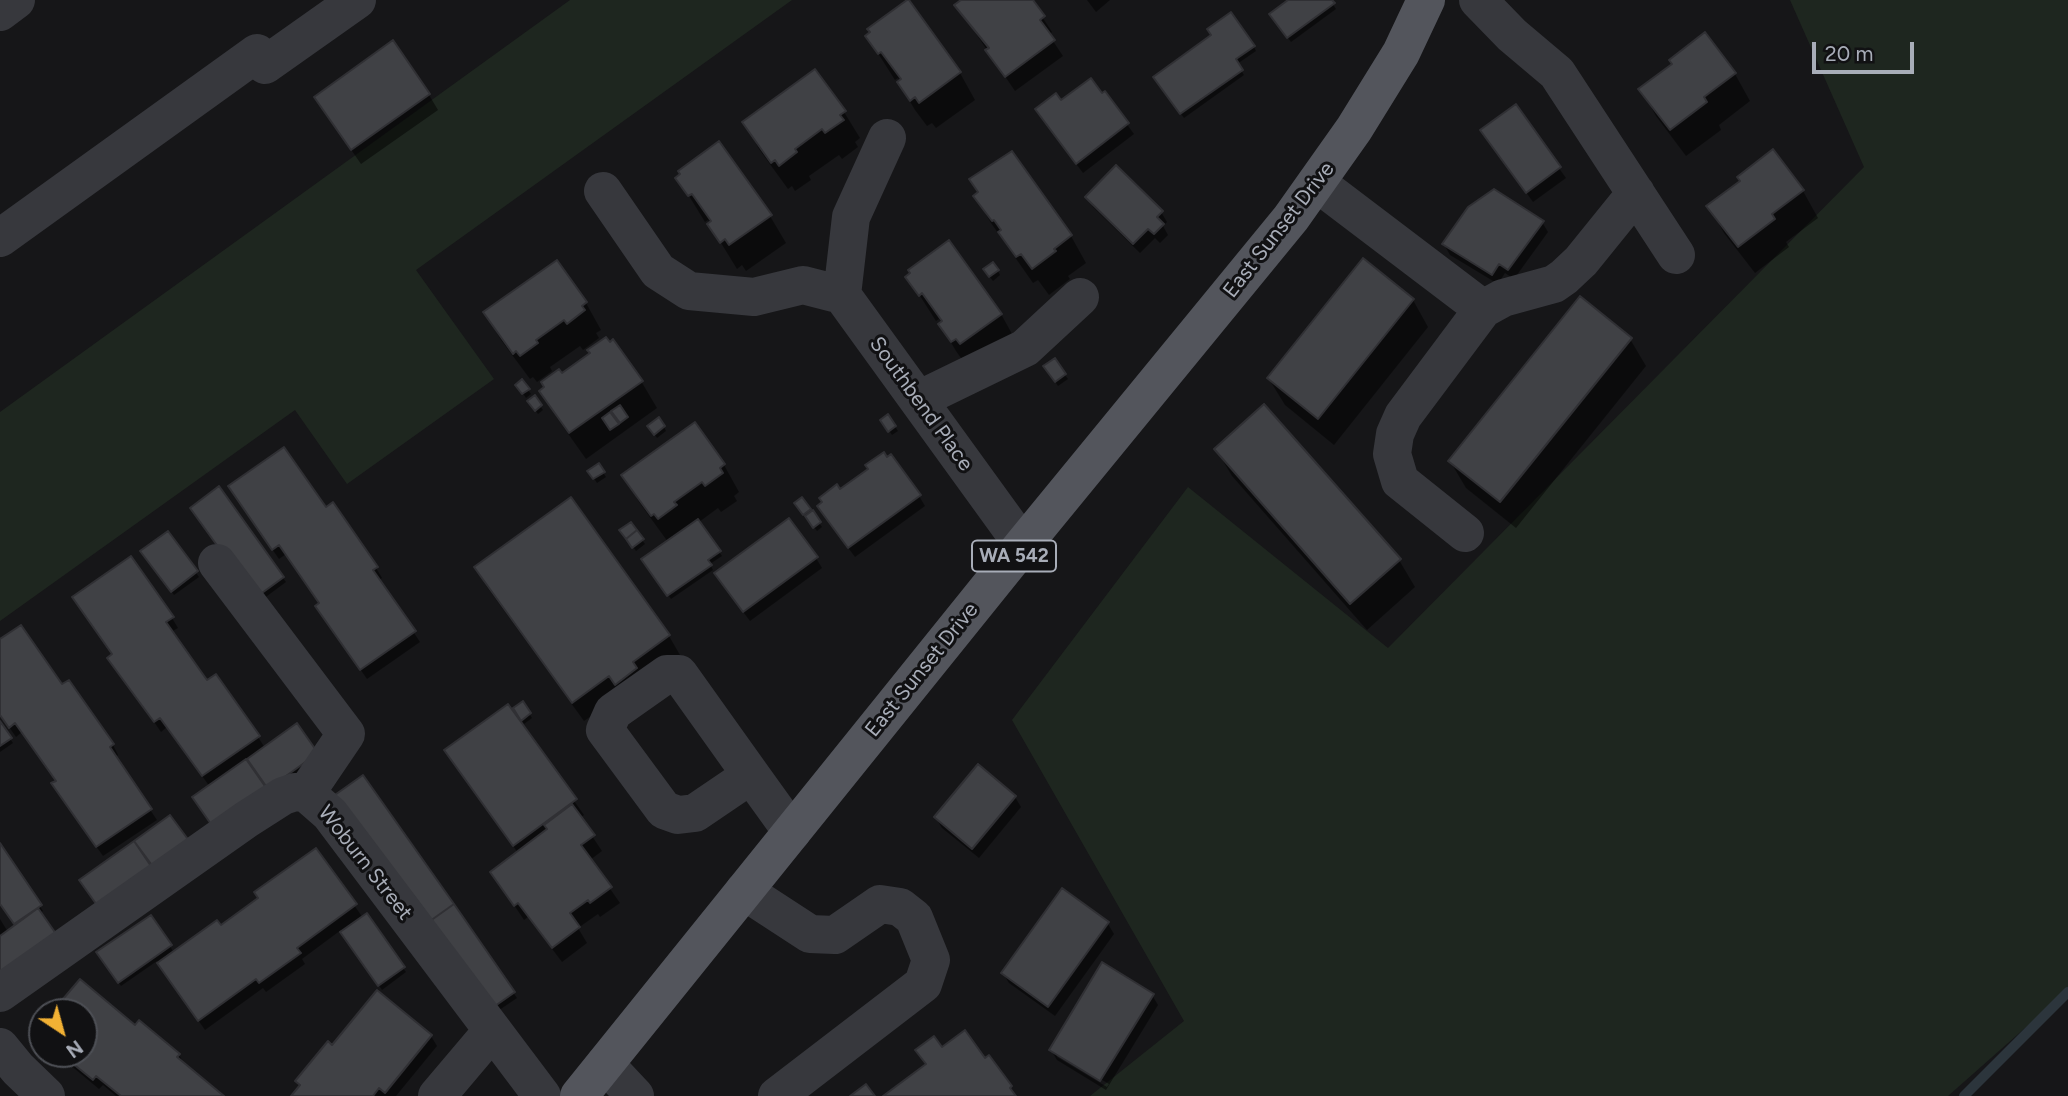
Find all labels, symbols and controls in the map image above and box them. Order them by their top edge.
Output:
scale bar [1816,28,1918,72]
text: 20 m [1825,41,1873,66]
street label: East Sunset Drive [1218,157,1340,303]
street label: Southbend Place [864,332,978,476]
road number: WA 542 [972,540,1056,572]
street label: East Sunset Drive [860,598,984,742]
street label: Woburn Street [312,801,418,925]
north arrow [28,998,98,1068]
text: N [62,1035,87,1062]

